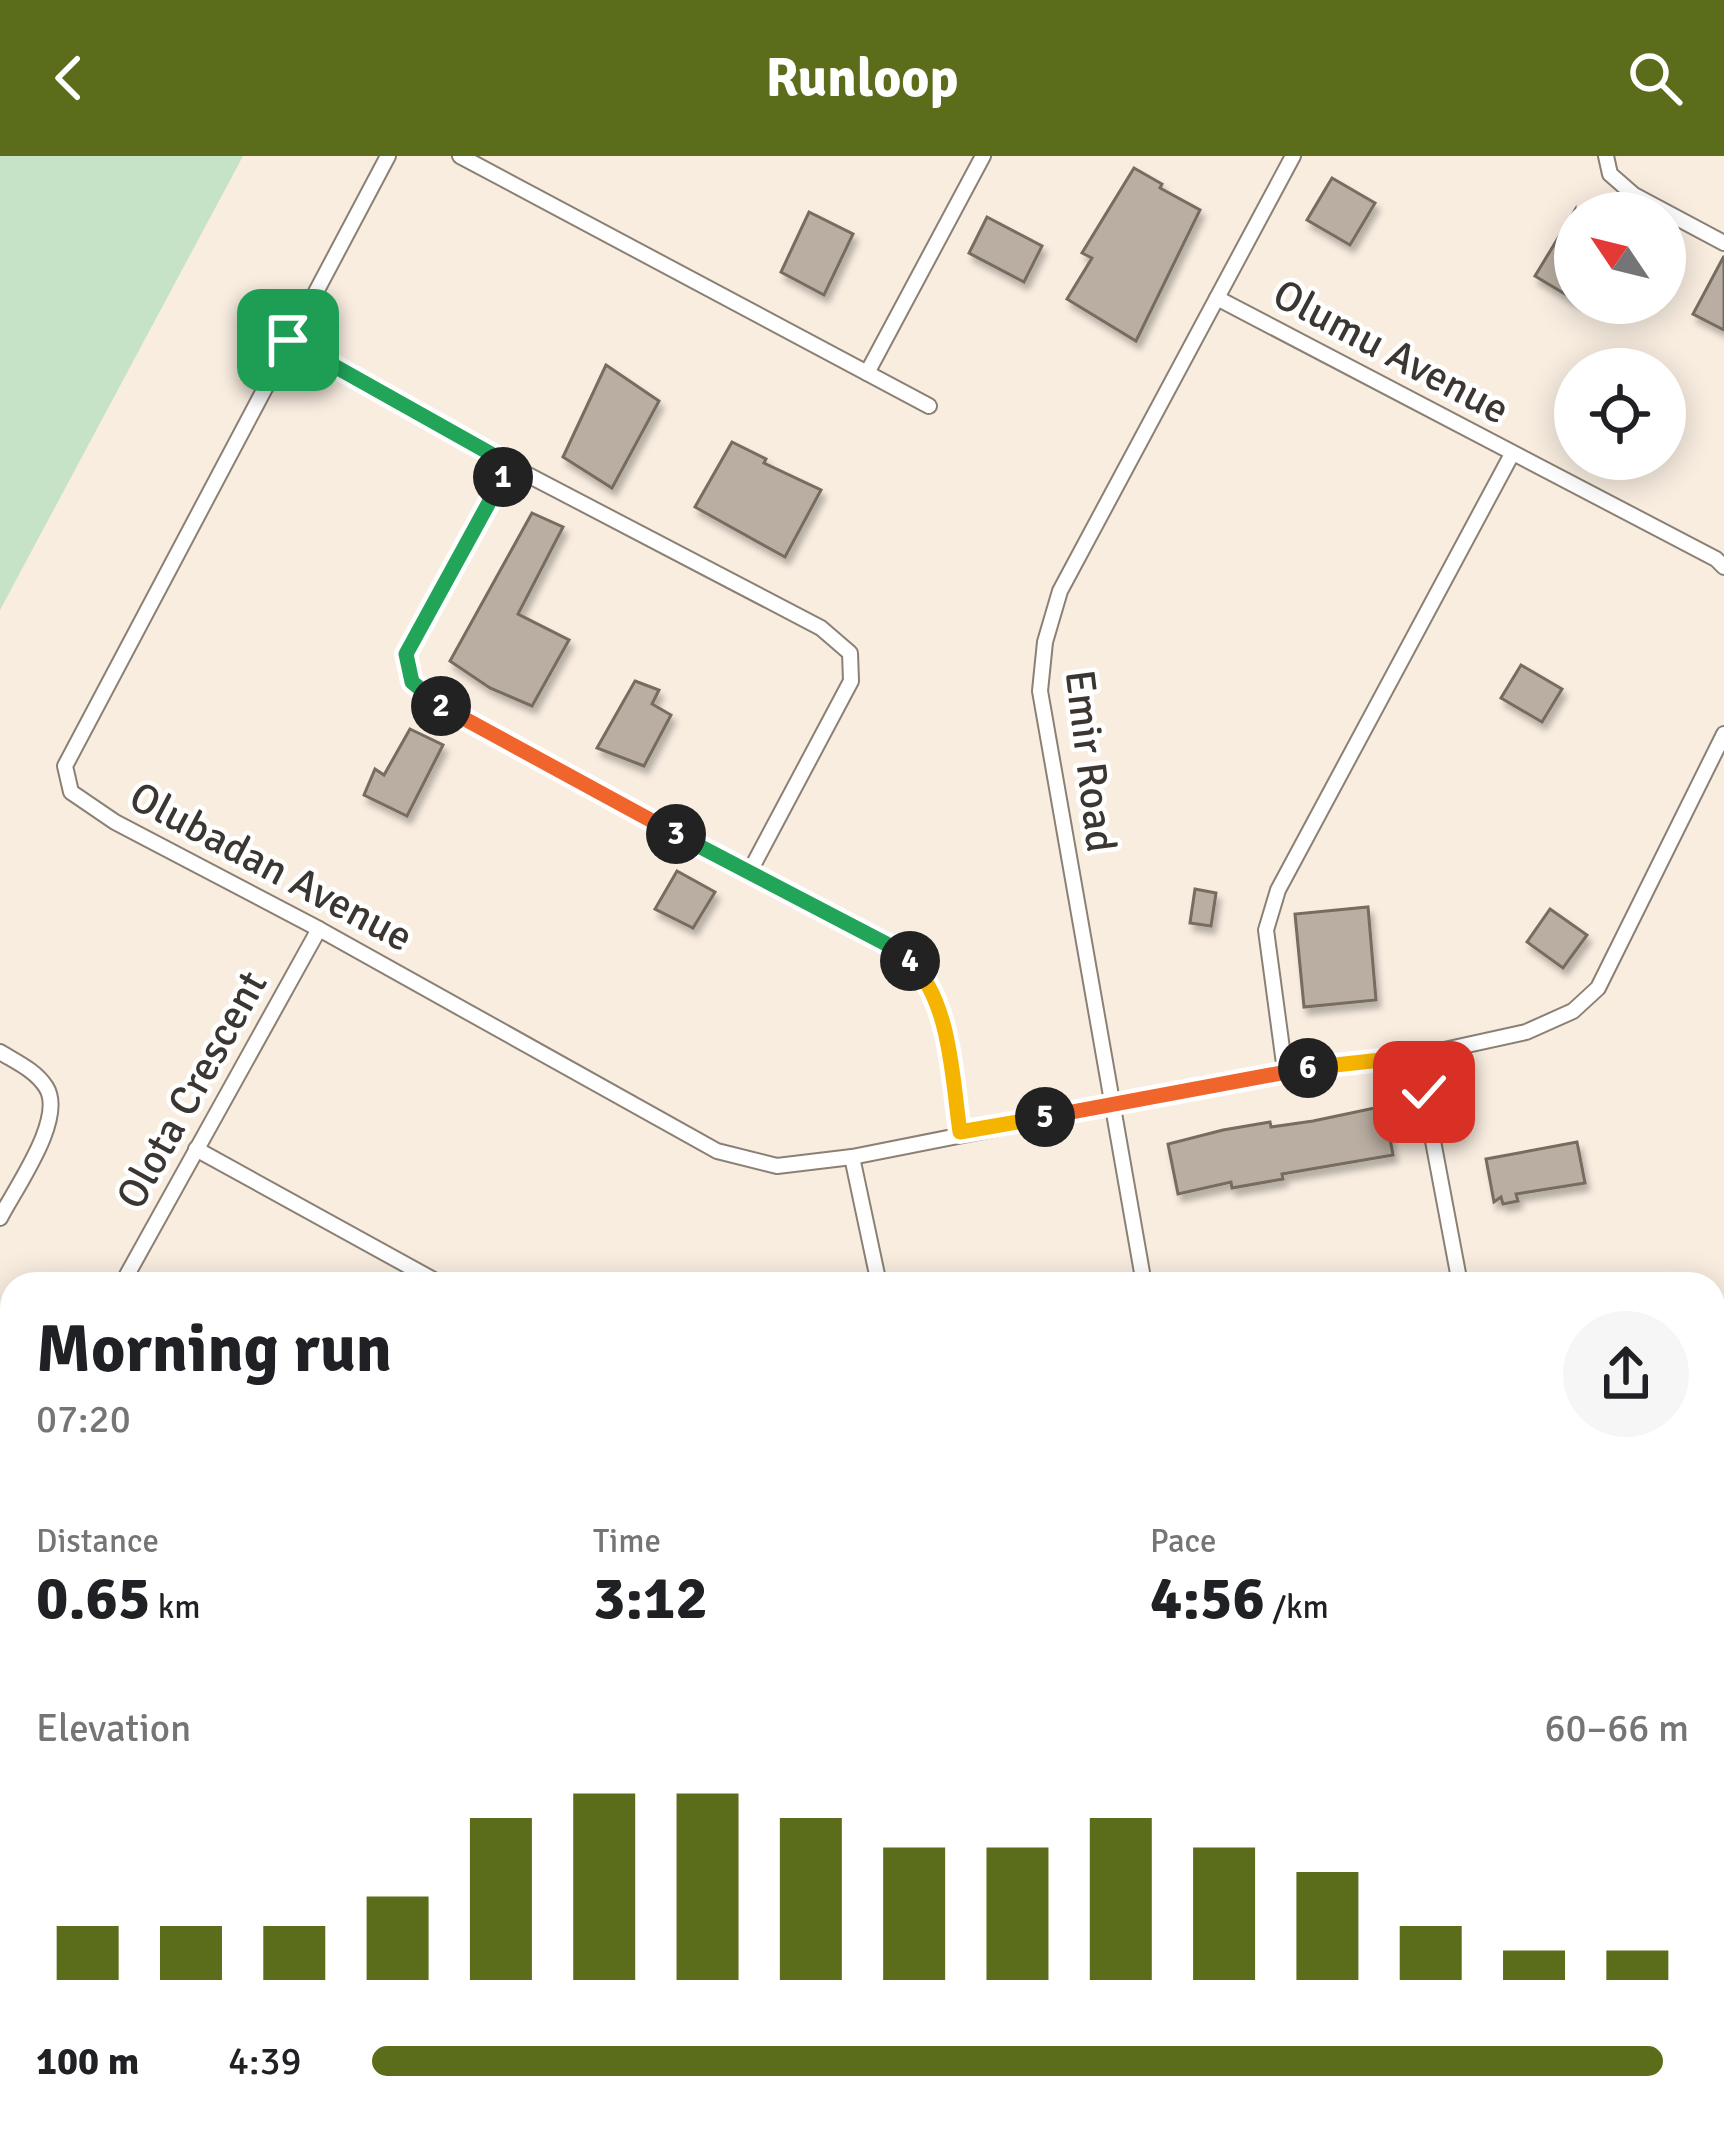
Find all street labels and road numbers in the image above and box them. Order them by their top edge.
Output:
street label: Olumu Avenue [1264,269,1518,435]
street label: Emir Road [1054,667,1126,855]
street label: Olubadan Avenue [121,771,421,963]
street label: Olota Crescent [106,962,278,1218]

